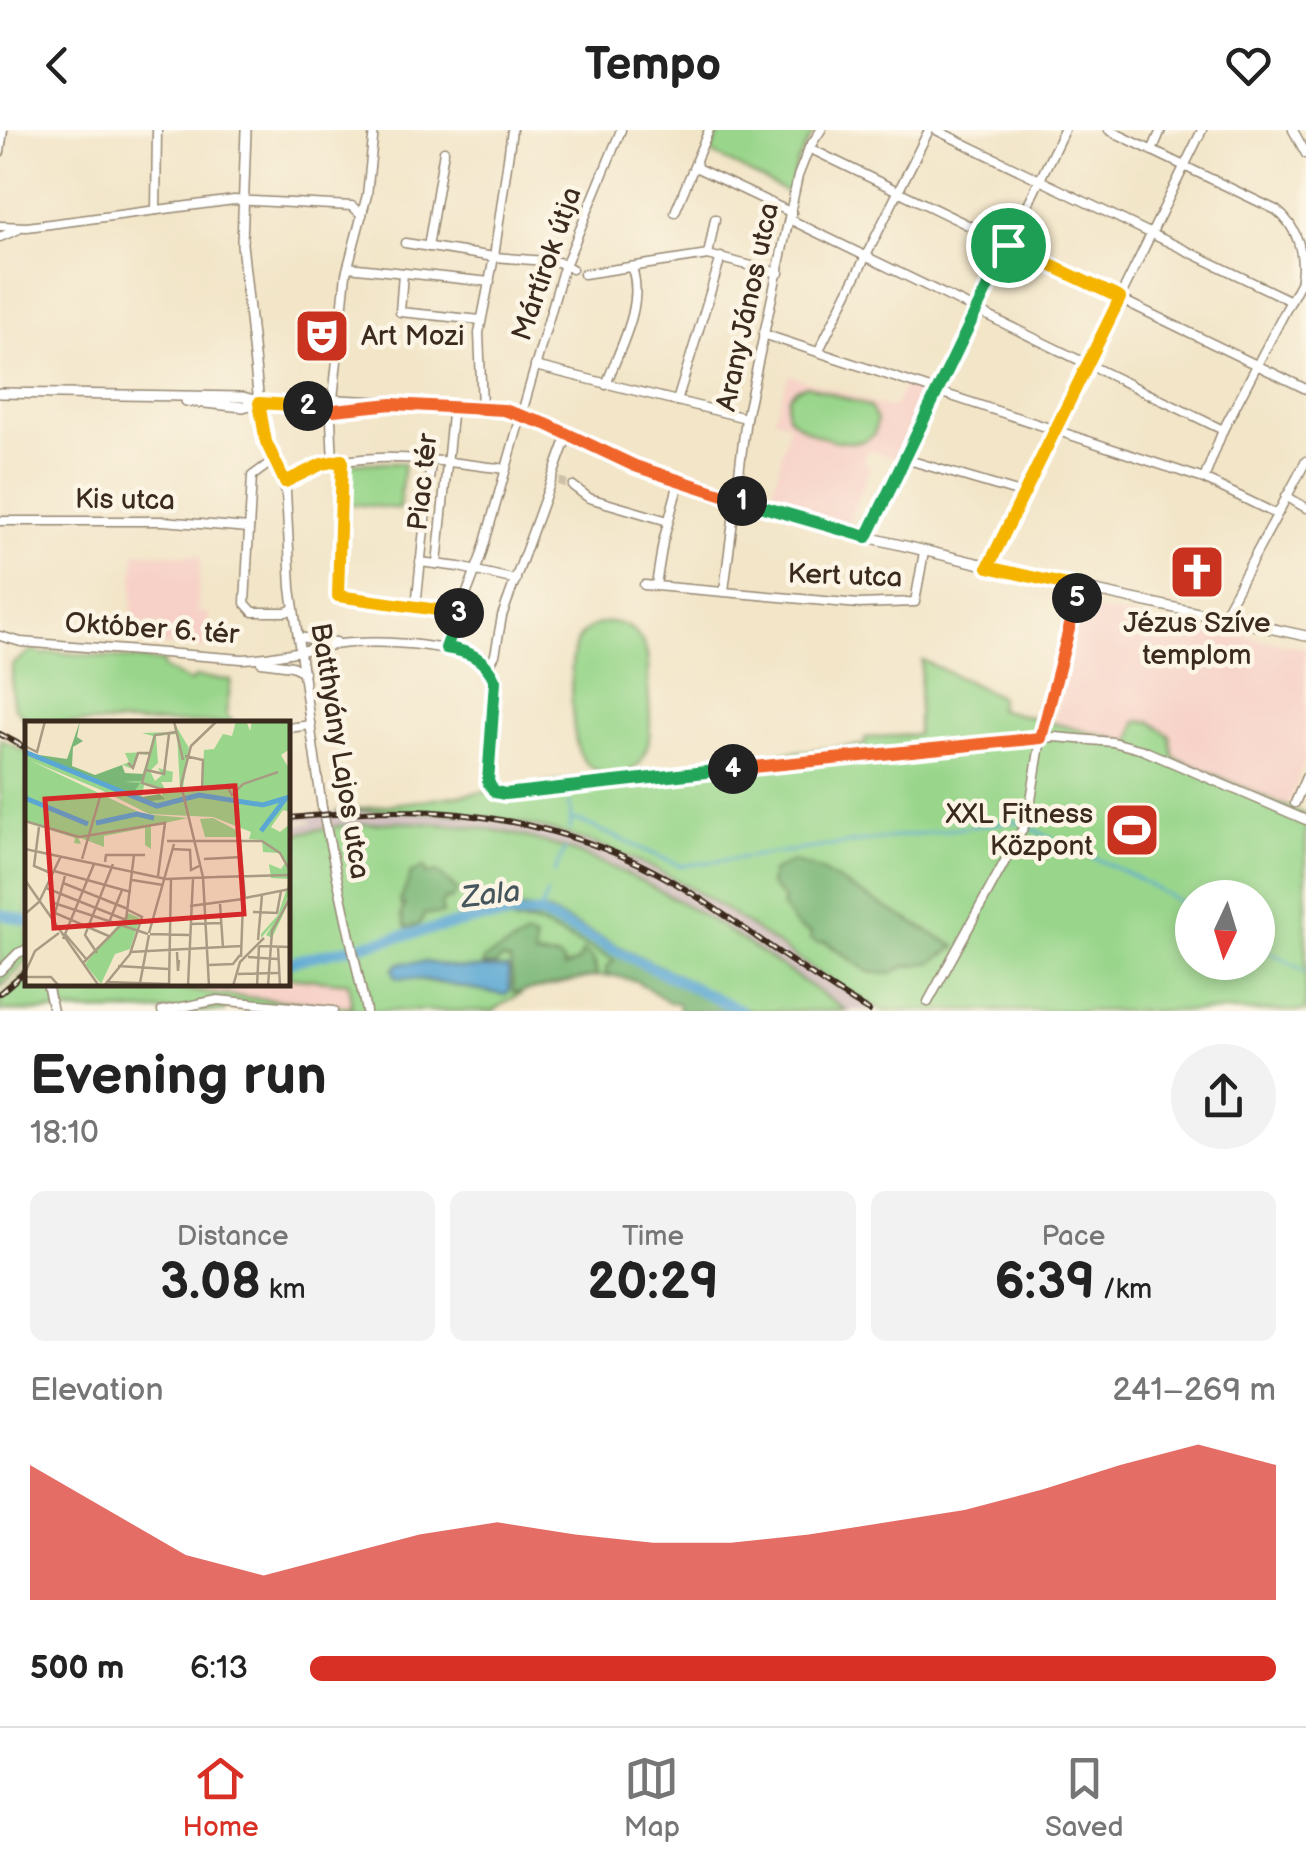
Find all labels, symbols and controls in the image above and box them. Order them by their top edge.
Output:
icon: back [30,38,85,93]
text: Tempo [585,38,721,93]
icon: heart [1221,38,1276,93]
street label: Mártírok útja [505,183,589,345]
street label: Arany János utca [710,200,786,414]
pin [966,203,1051,288]
icon: arrive [981,218,1036,273]
theatre icon: Art Mozi [292,306,352,366]
place label: Art Mozi [361,320,464,353]
pin: 2 [283,381,333,431]
text: 2 [300,389,316,422]
street label: Piac tér [402,431,445,532]
pin: 1 [717,476,767,526]
street label: Kis utca [75,483,175,517]
text: 1 [736,484,748,517]
church icon: Jézus Szíve templom [1167,542,1227,602]
street label: Kert utca [787,558,903,594]
pin: 5 [1052,573,1102,623]
text: 5 [1069,581,1085,614]
pin: 3 [434,588,484,638]
text: 3 [451,596,467,629]
street label: Október 6. tér [64,606,241,652]
place label: Jézus Szíve templom [1123,607,1271,672]
street label: Batthyány Lajos utca [303,621,377,881]
inset map [25,721,290,986]
pin: 4 [708,744,758,794]
text: 4 [725,752,741,785]
place label: XXL Fitness Központ [945,798,1093,863]
sports icon: XXL Fitness Központ [1102,800,1162,860]
water label: Zala [458,874,522,917]
north arrow [1175,880,1275,980]
map controls [1175,880,1275,980]
text: Evening run [30,1043,327,1110]
button: share [1171,1044,1276,1149]
text: 18:10 [30,1114,99,1153]
text: Distance [177,1220,289,1253]
text: Time [622,1220,684,1253]
text: Pace [1041,1220,1105,1253]
text: 3.08 [160,1253,261,1313]
text: 20:29 [587,1253,719,1313]
text: 6:39 [994,1253,1095,1313]
text: km [261,1273,306,1306]
text: /km [1095,1273,1152,1306]
text: Elevation [30,1371,163,1410]
text: 241–269 m [1113,1371,1276,1410]
text: 500 m [30,1649,124,1688]
text: 6:13 [190,1649,248,1688]
tab: Home [183,1751,259,1844]
tab: Map [624,1751,680,1844]
tab: Saved [1045,1751,1123,1844]

